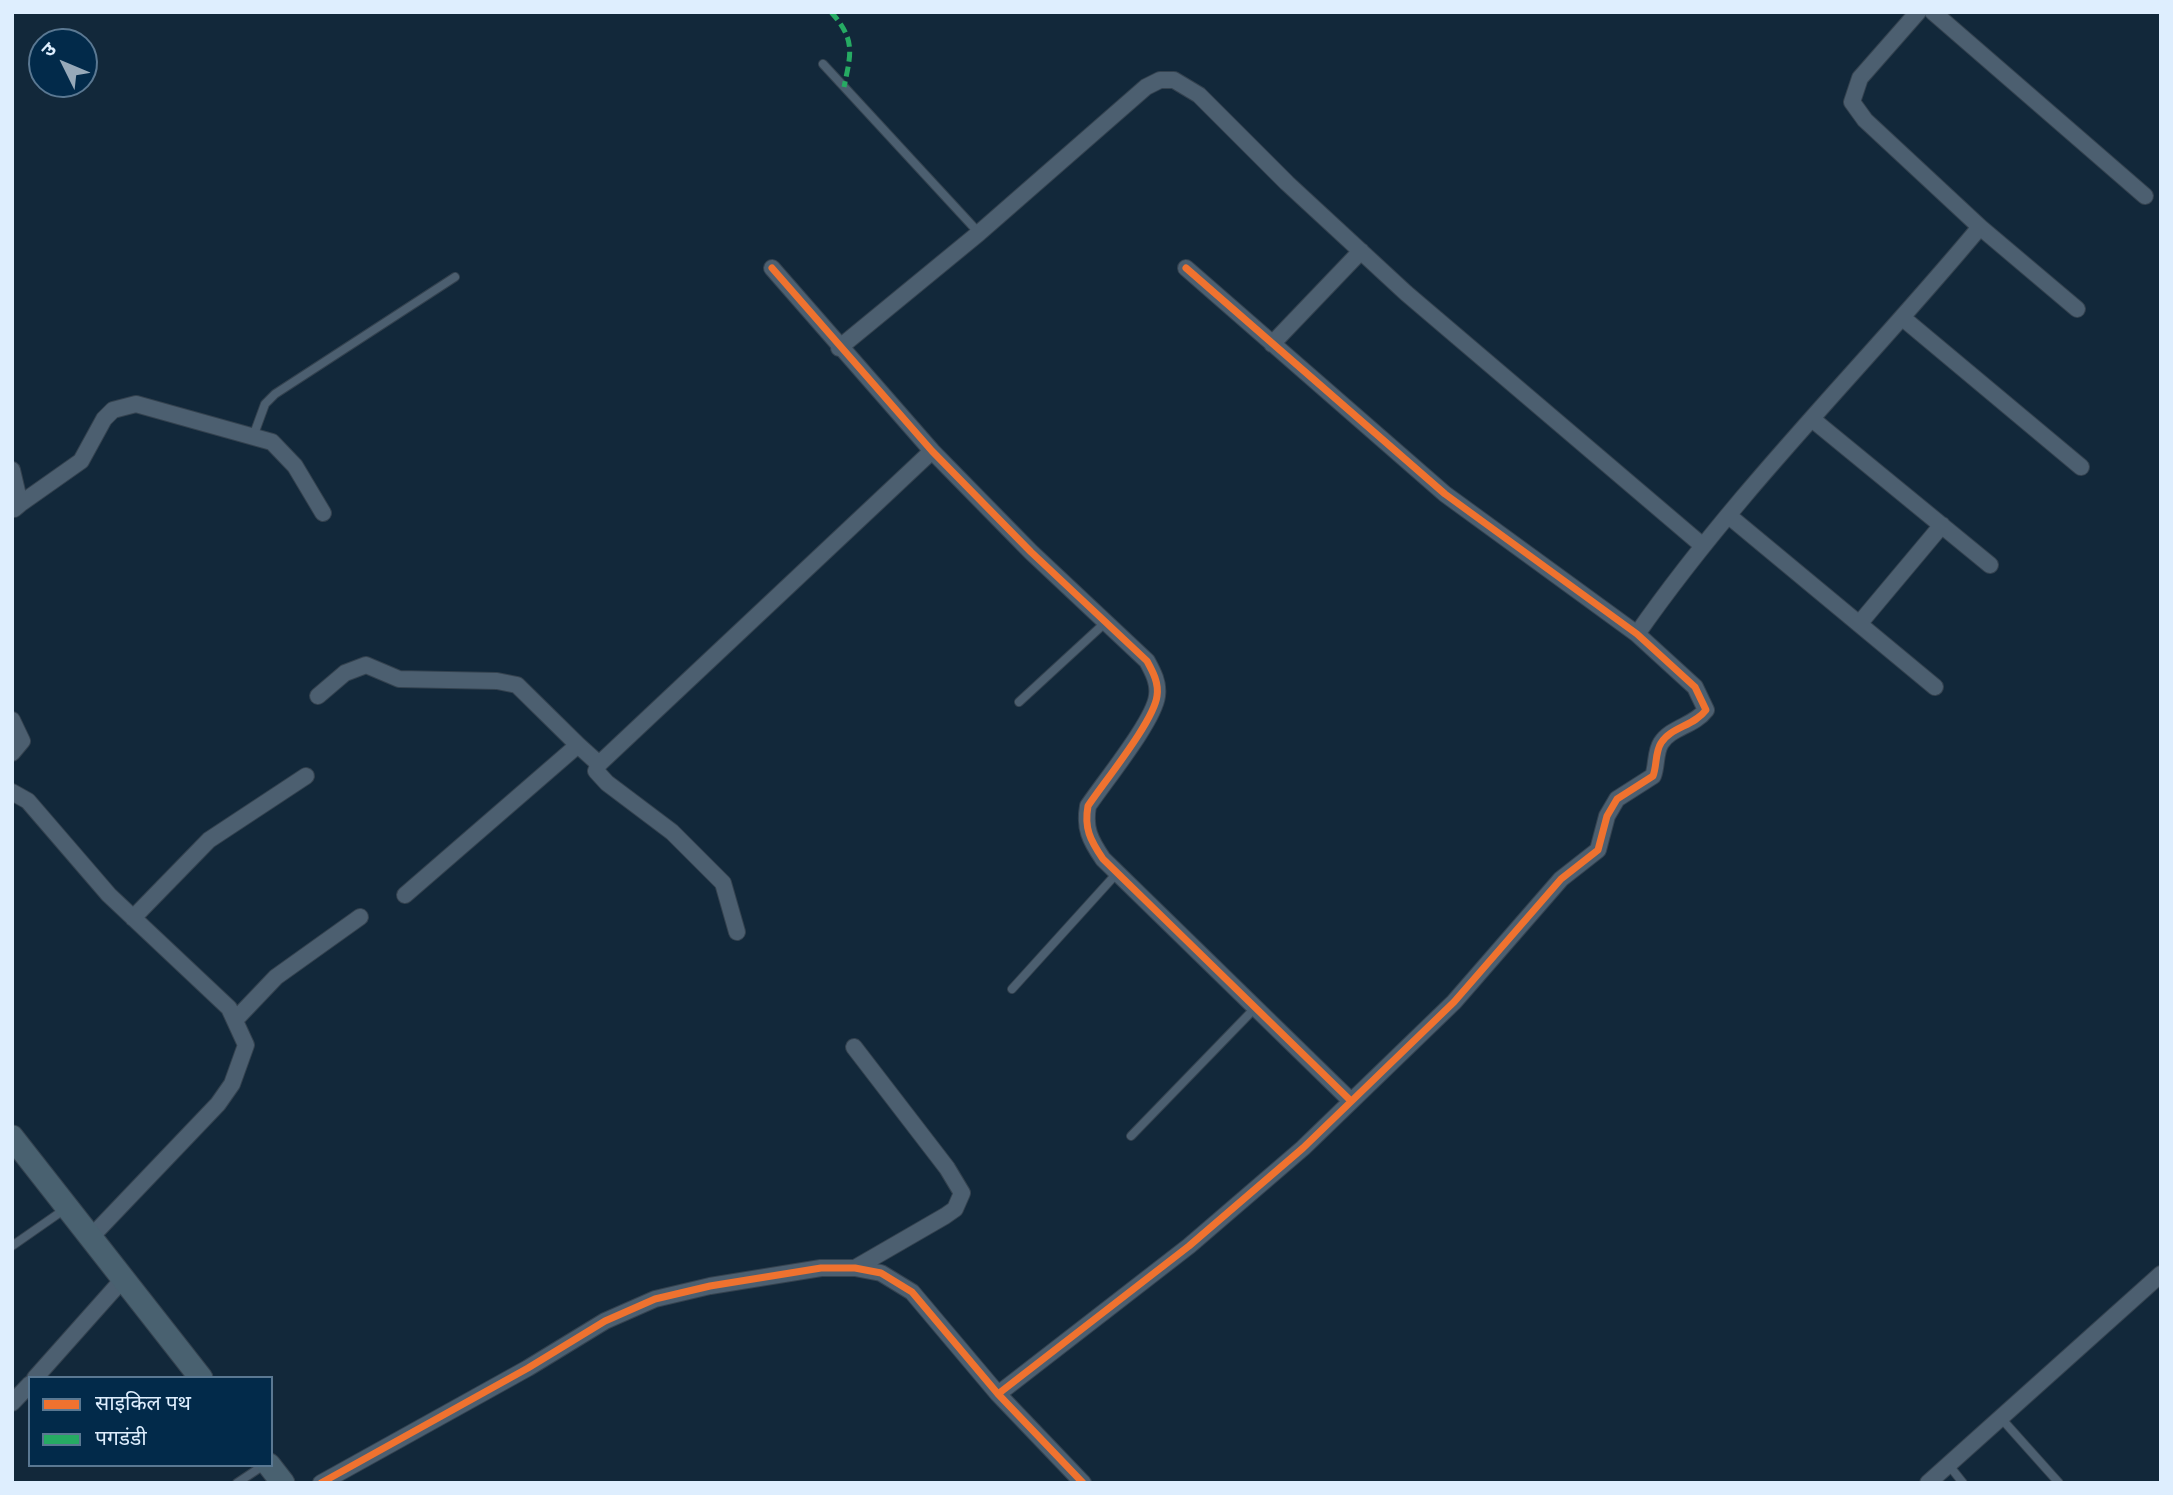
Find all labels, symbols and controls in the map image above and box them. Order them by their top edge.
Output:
north arrow [28,28,98,98]
text: उ [37,38,61,62]
legend [28,1376,273,1467]
text: साइकिल पथ [95,1390,191,1416]
text: पगडंडी [95,1425,147,1451]

